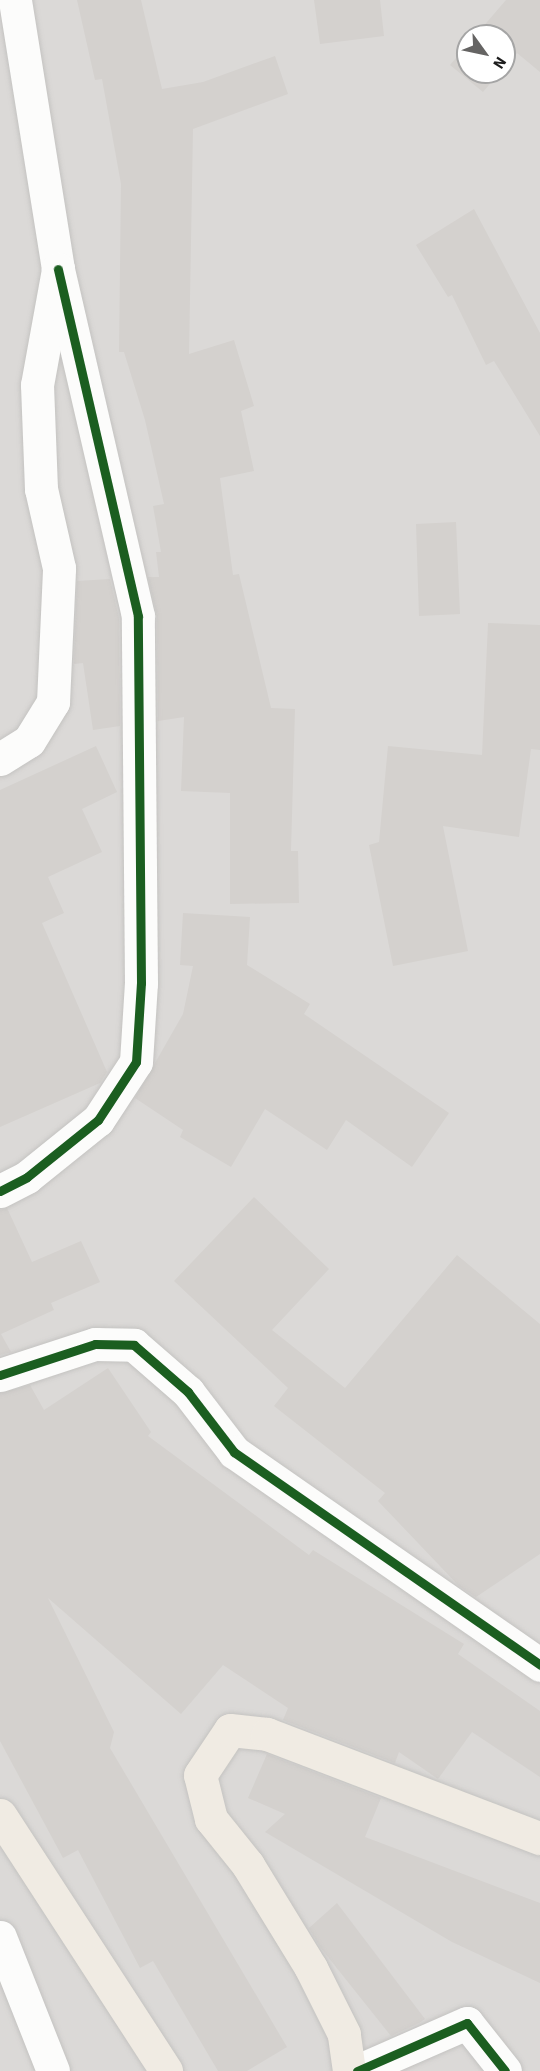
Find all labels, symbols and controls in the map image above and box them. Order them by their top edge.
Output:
north arrow [456,24,516,84]
text: N [487,52,512,73]

